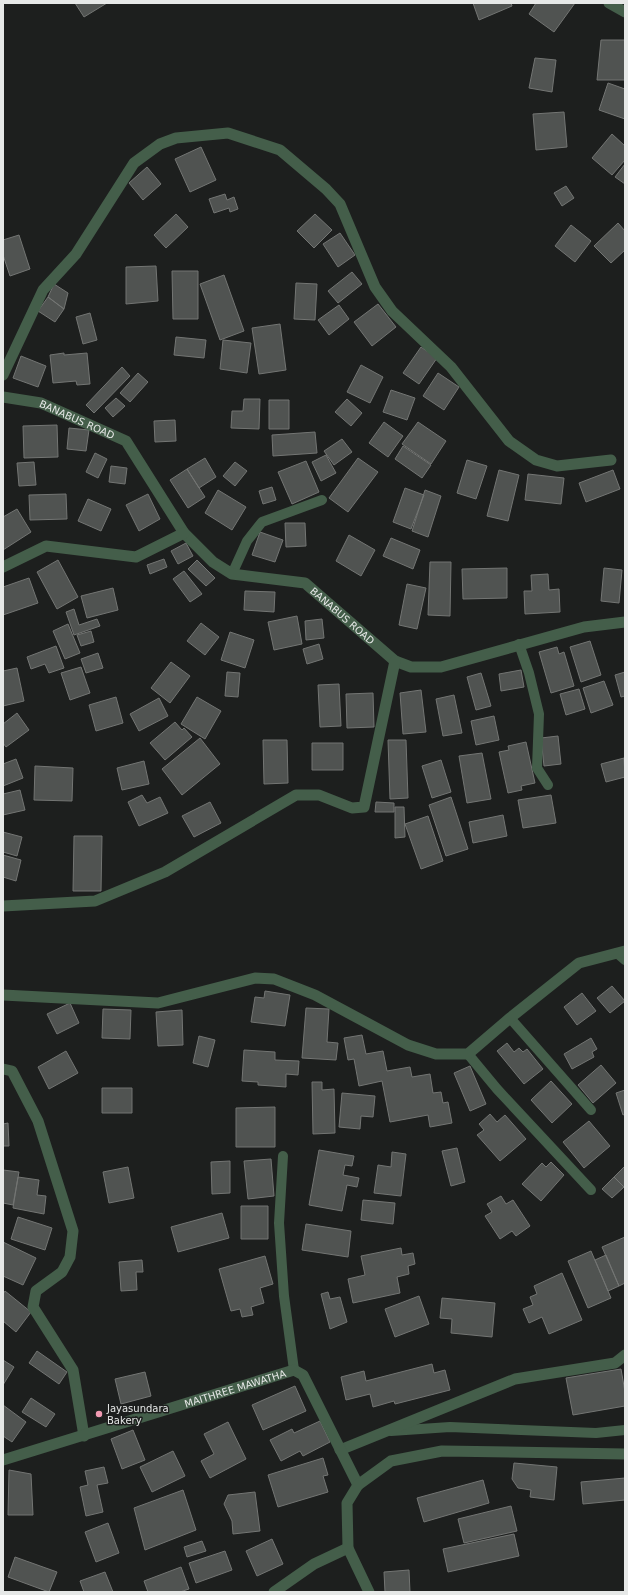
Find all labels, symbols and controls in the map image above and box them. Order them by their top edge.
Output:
street label: BANABUS ROAD [38,398,117,441]
street label: BANABUS ROAD [308,585,377,646]
street label: MAITHREE MAWATHA [183,1367,287,1409]
place label: Jayasundara Bakery [106,1403,169,1426]
marker: Jayasundara Bakery [94,1409,104,1419]

